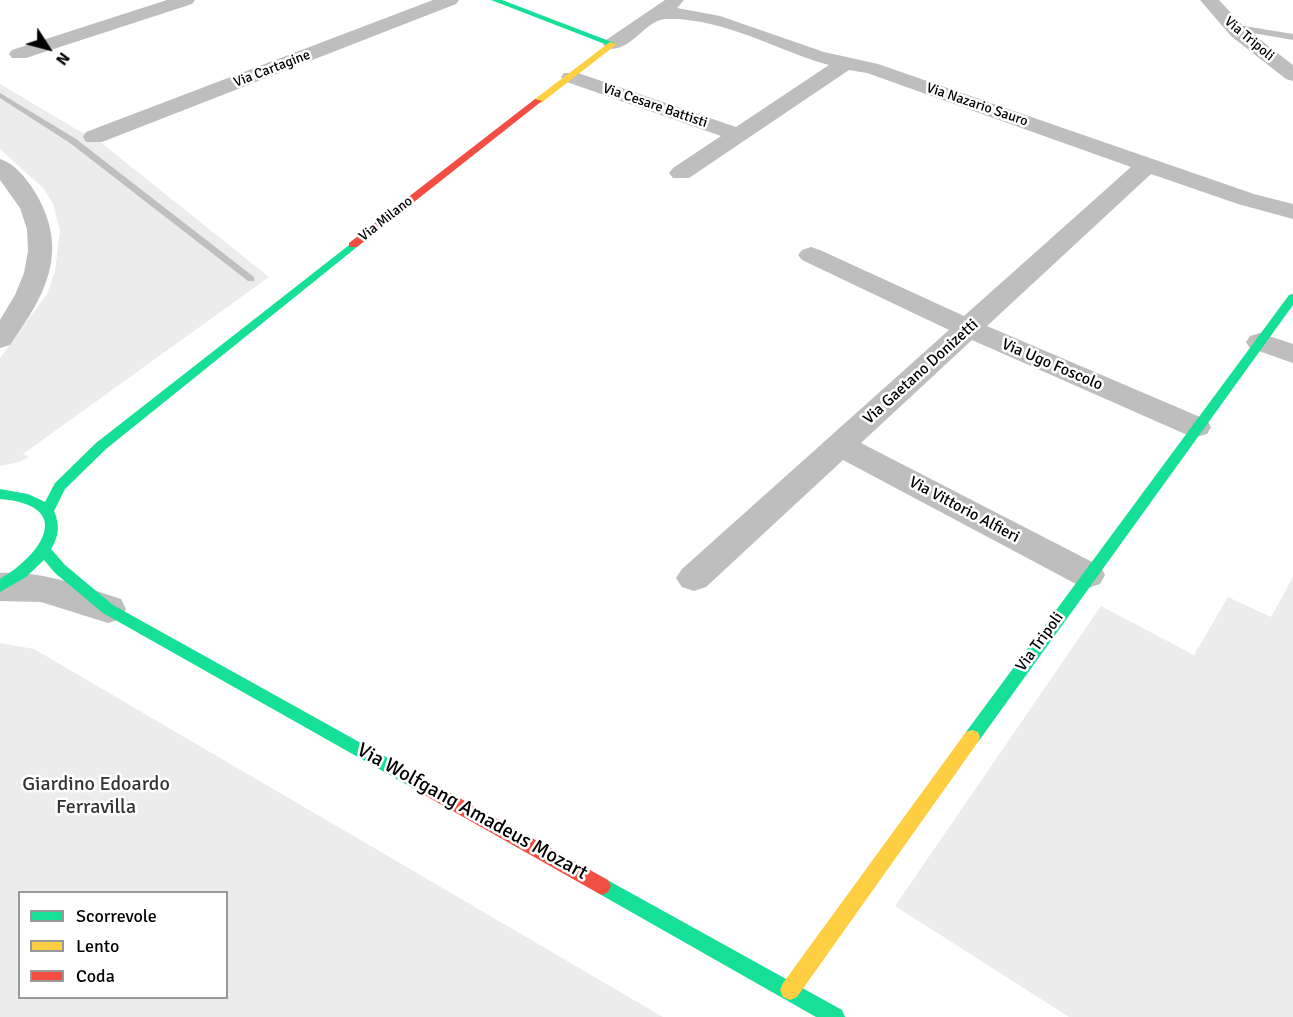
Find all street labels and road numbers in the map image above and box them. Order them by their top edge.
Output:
street label: Via Tripoli [1221,13,1277,65]
street label: Via Cartagine [231,47,313,91]
street label: Via Cesare Battisti [600,80,710,132]
street label: Via Nazario Sauro [924,80,1030,130]
street label: Via Milano [356,193,416,245]
street label: Via Gaetano Donizetti [860,315,982,429]
street label: Via Ugo Foscolo [999,335,1105,395]
street label: Via Vittorio Alfieri [905,473,1023,547]
street label: Via Tripoli [1012,609,1068,675]
street label: Via Wolfgang Amadeus Mozart [353,738,591,886]

